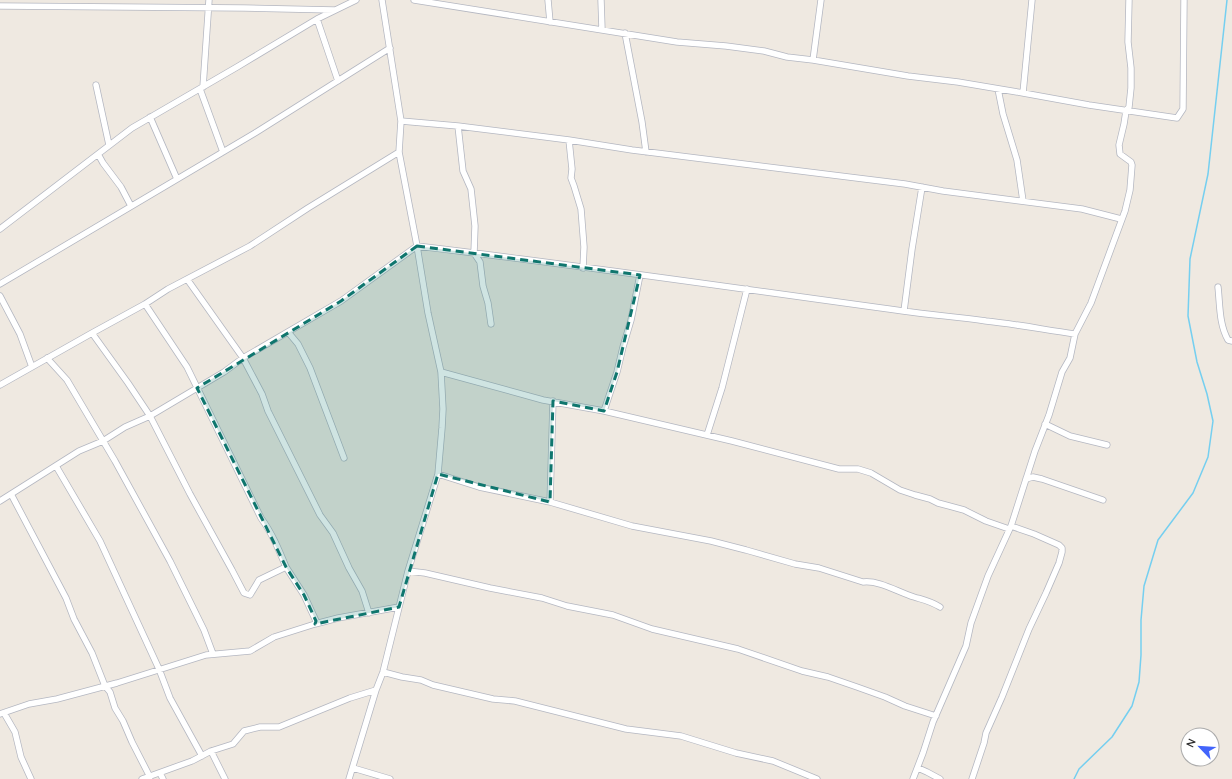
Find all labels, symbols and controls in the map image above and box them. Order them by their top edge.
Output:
north arrow [1180,727,1220,767]
text: N [1183,736,1199,749]

